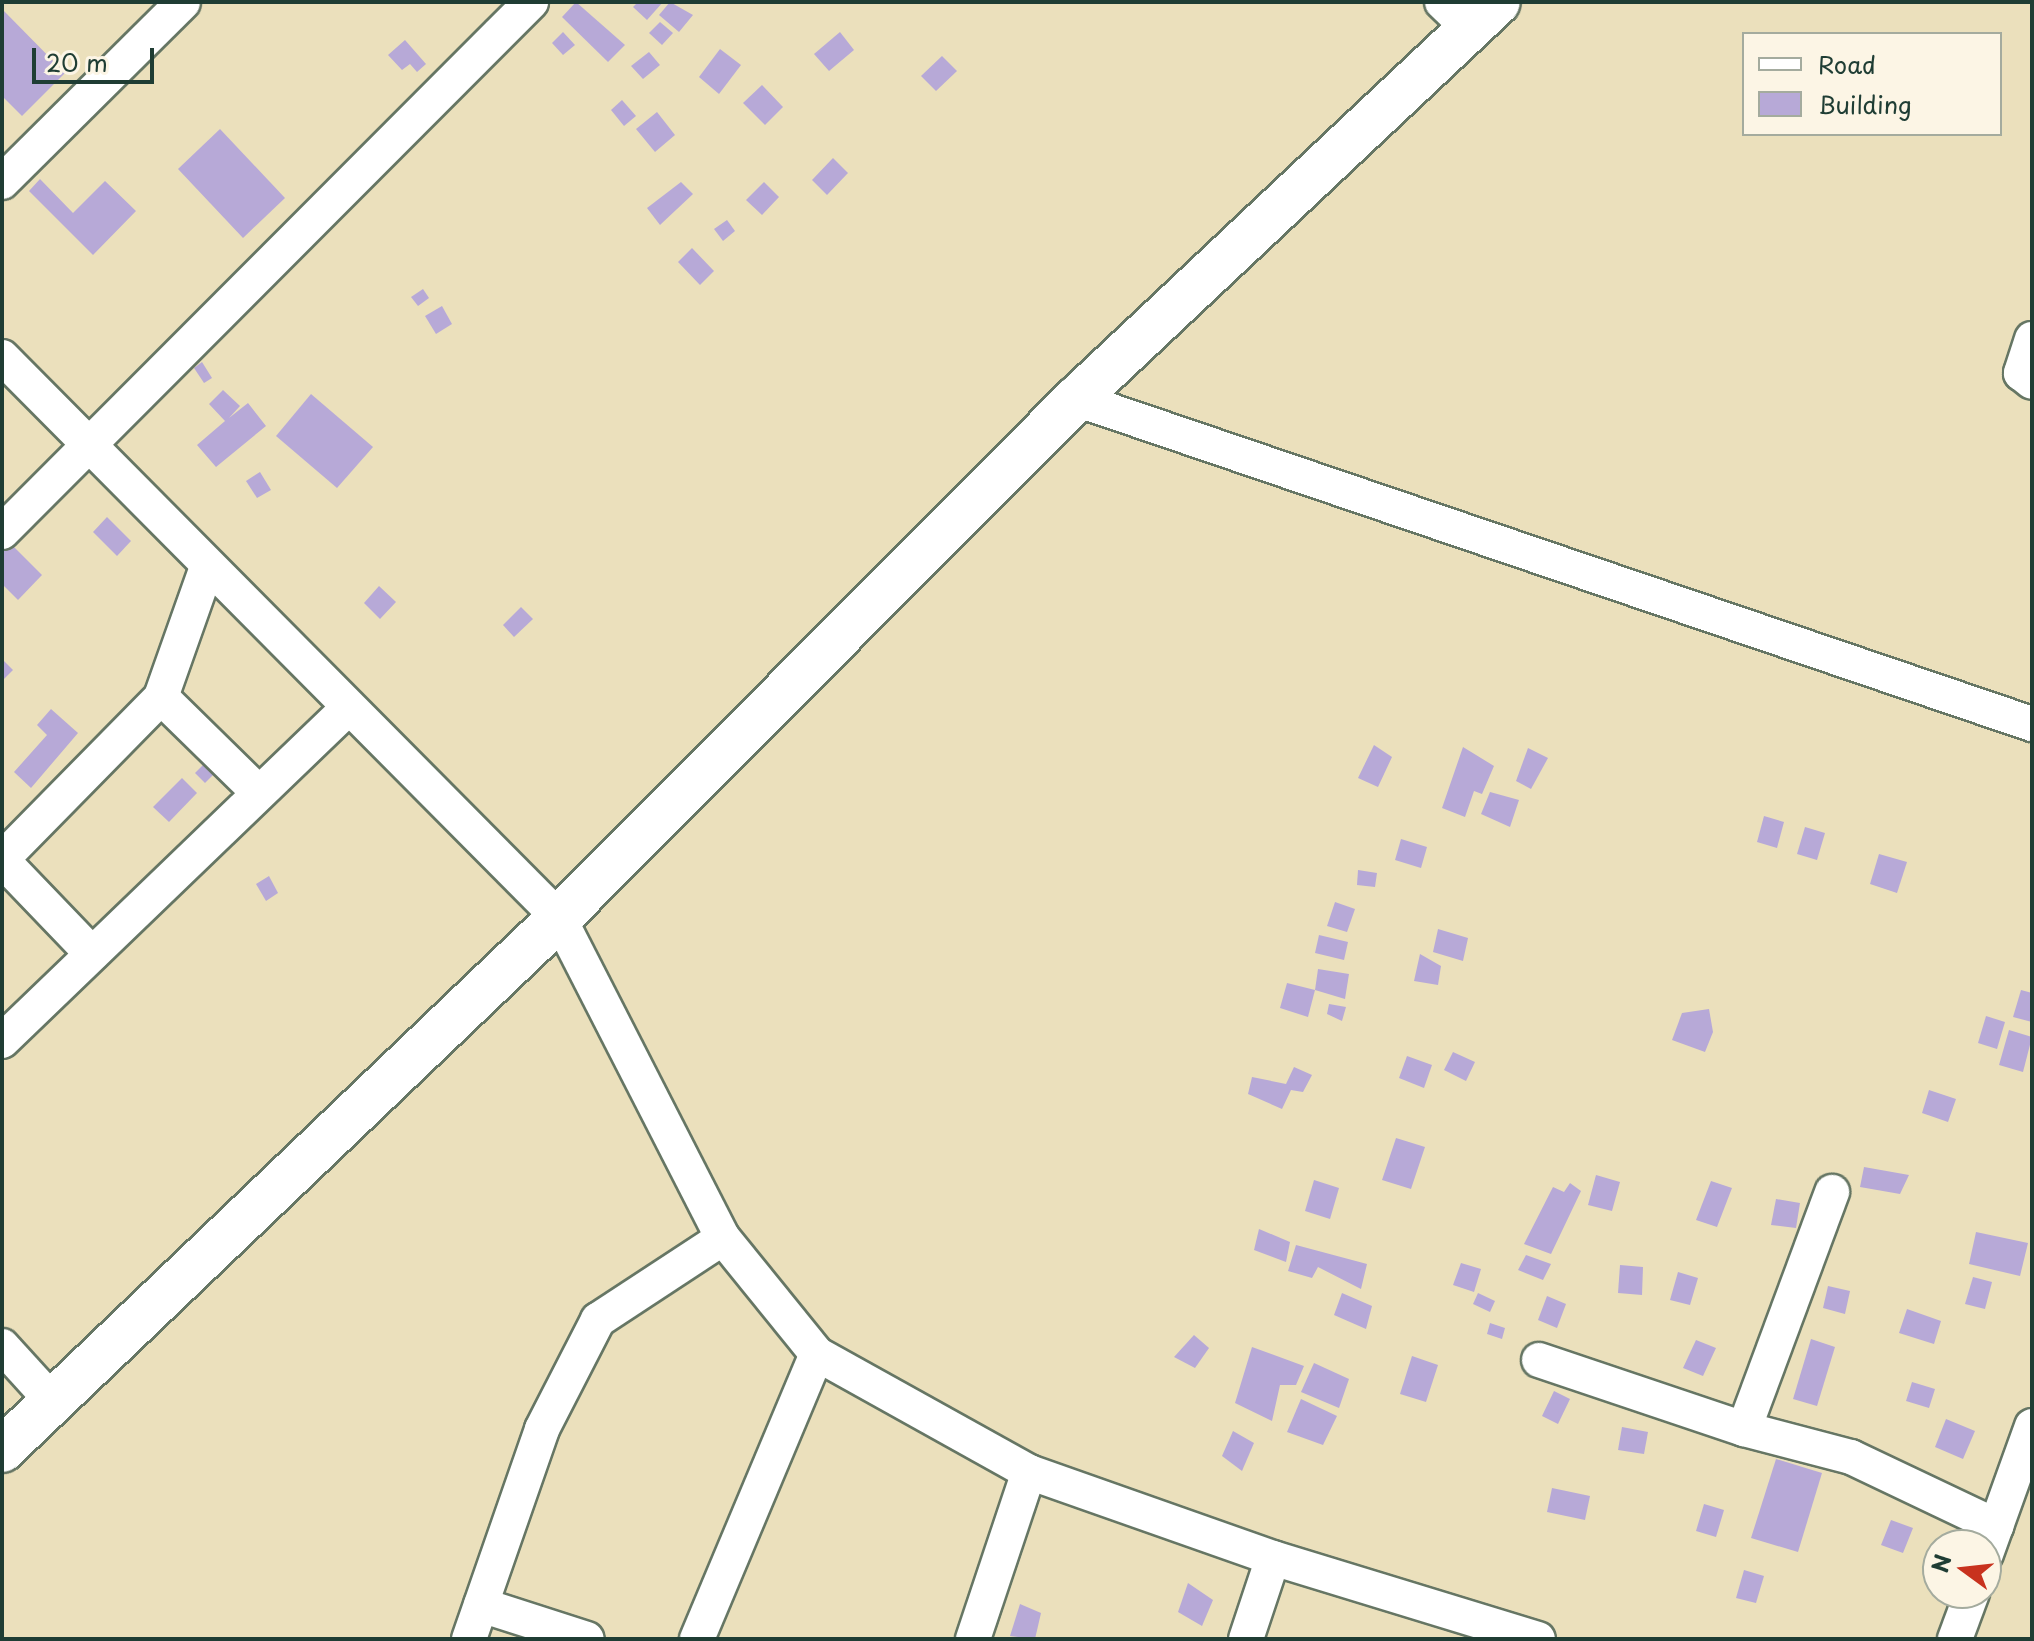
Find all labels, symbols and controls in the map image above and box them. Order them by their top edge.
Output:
scale bar [36,32,158,82]
legend [1742,32,2002,136]
text: 20 m [46,44,108,80]
text: Road [1818,46,1876,82]
text: Building [1818,86,1912,122]
north arrow [1922,1529,2002,1609]
text: N [1922,1550,1958,1576]

